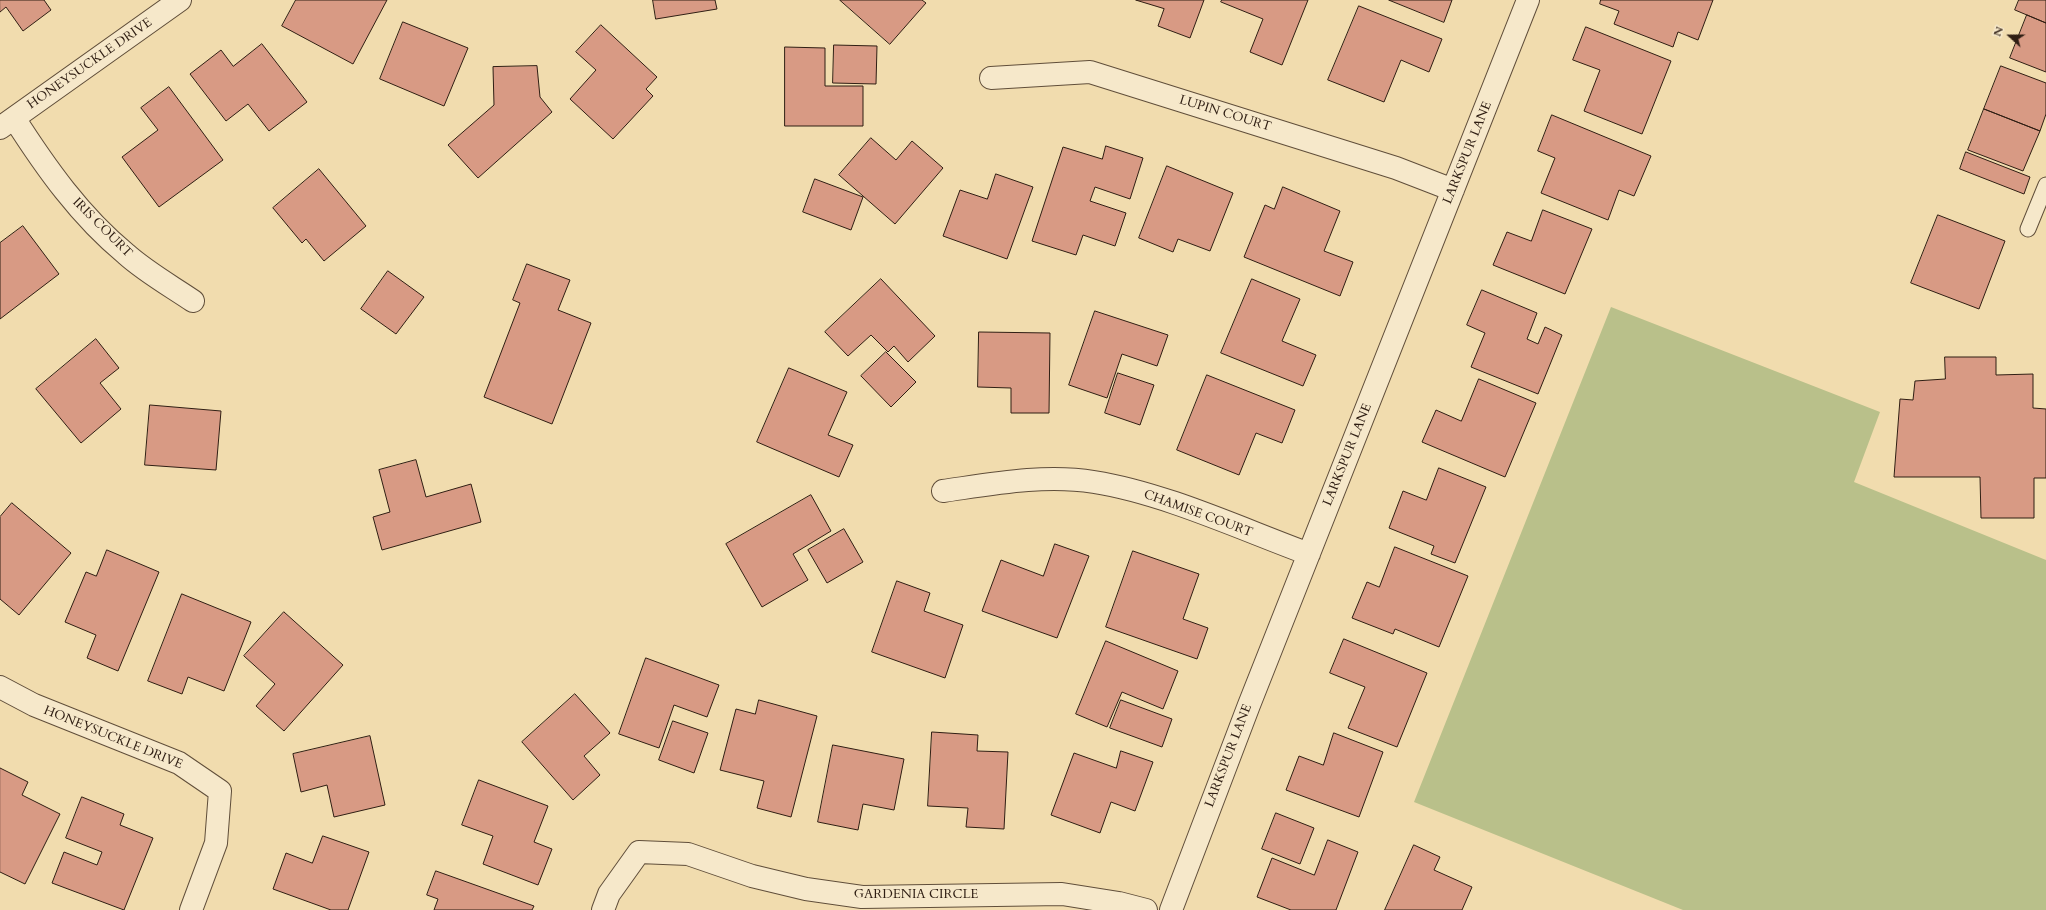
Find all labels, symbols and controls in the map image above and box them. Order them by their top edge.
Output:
street label: HONEYSUCKLE DRIVE [25,15,155,113]
north arrow [1990,16,2030,56]
text: N [1990,24,2007,39]
street label: LUPIN COURT [1177,93,1273,135]
street label: LARKSPUR LANE [1440,99,1496,207]
street label: IRIS COURT [69,195,135,261]
street label: LARKSPUR LANE [1320,401,1376,509]
street label: CHAMISE COURT [1141,487,1255,541]
street label: LARKSPUR LANE [1202,702,1256,810]
street label: HONEYSUCKLE DRIVE [41,703,185,773]
street label: GARDENIA CIRCLE [854,887,978,903]

